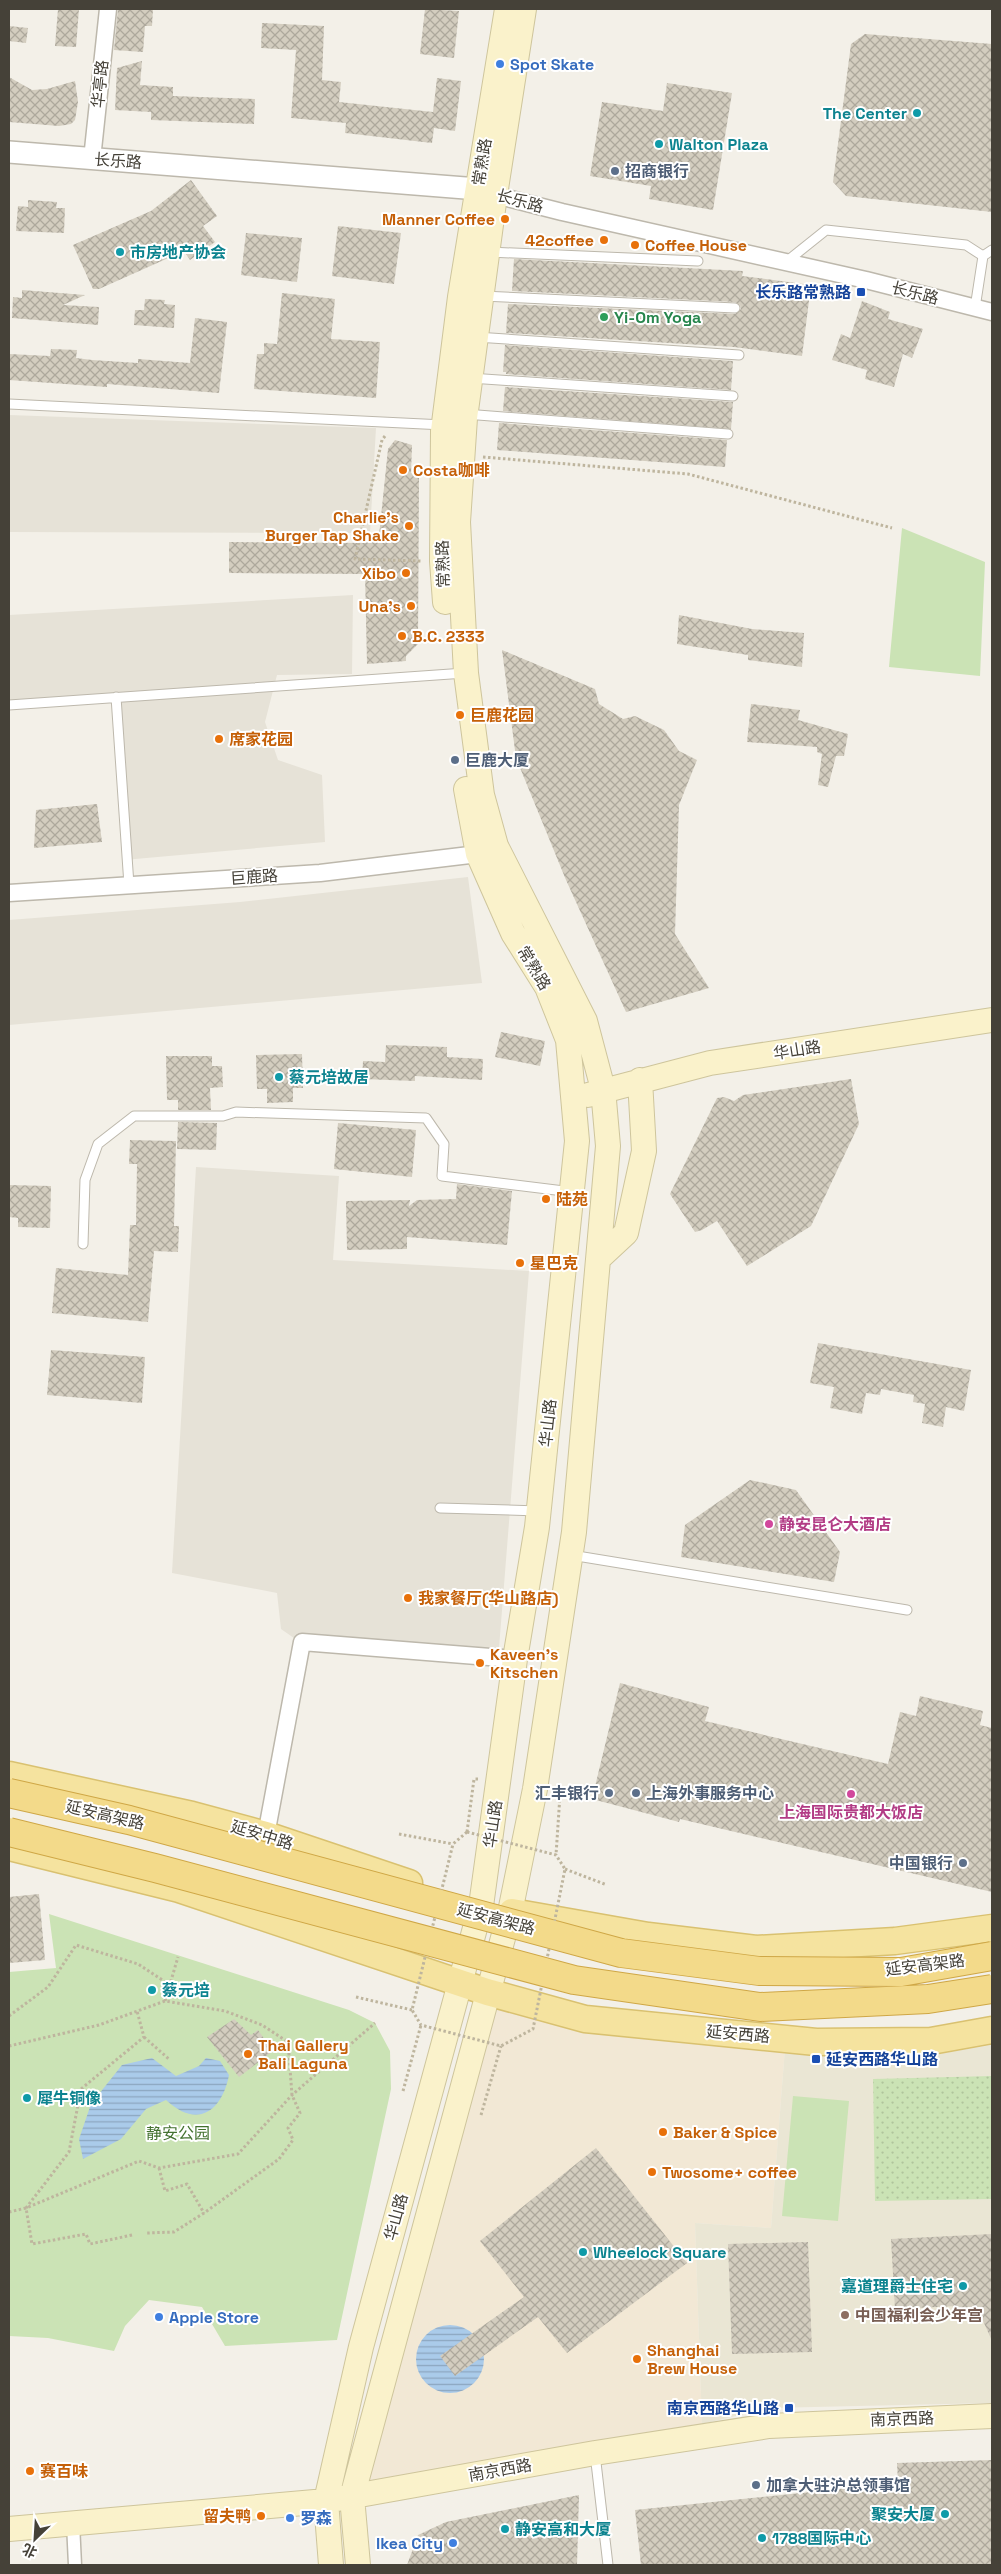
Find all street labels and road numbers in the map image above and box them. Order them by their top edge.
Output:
street label: 华亭路 [87,59,113,109]
street label: 常熟路 [468,137,496,187]
street label: 长乐路 [93,149,143,173]
street label: 长乐路 [494,185,546,217]
street label: 长乐路 [889,277,941,309]
street label: 常熟路 [432,540,454,588]
street label: 巨鹿路 [229,865,279,889]
street label: 常熟路 [513,942,555,994]
street label: 华山路 [772,1036,822,1064]
street label: 华山路 [535,1398,561,1448]
street label: 延安高架路 [64,1796,146,1834]
street label: 华山路 [479,1799,507,1849]
street label: 延安中路 [228,1816,296,1854]
street label: 延安高架路 [455,1899,537,1939]
street label: 延安高架路 [884,1950,966,1980]
street label: 延安西路 [705,2021,771,2047]
street label: 华山路 [380,2191,412,2243]
street label: 南京西路 [870,2407,934,2431]
street label: 南京西路 [467,2454,533,2486]

